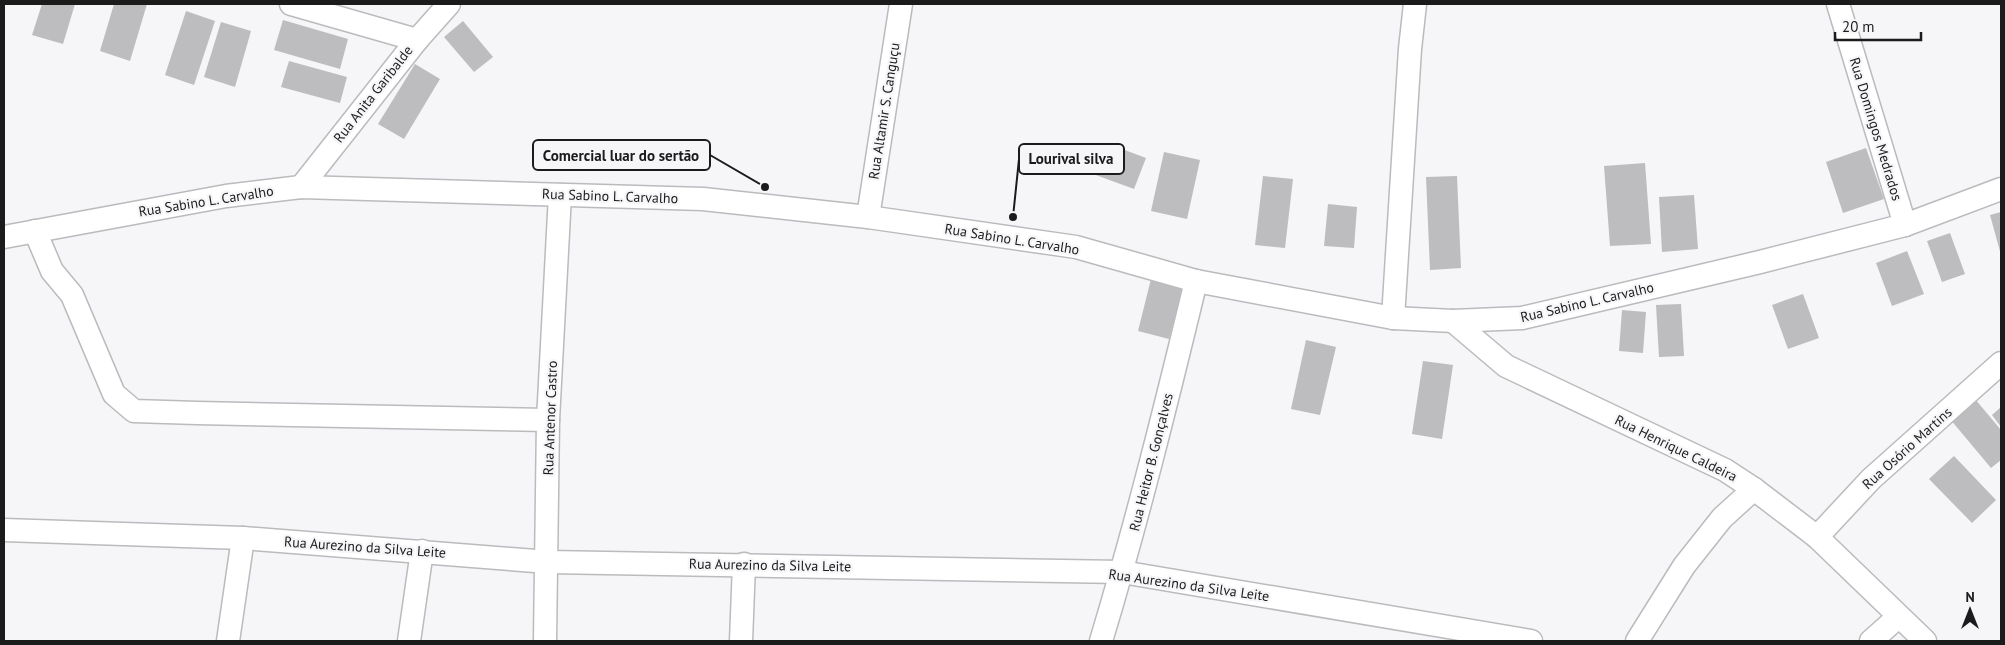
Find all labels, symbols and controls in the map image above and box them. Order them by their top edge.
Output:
scale bar [1835,10,1921,42]
text: 20 m [1842,17,1875,36]
street label: Rua Altamir S. Canguçu [864,41,904,181]
street label: Rua Anita Garibalde [330,42,416,146]
street label: Rua Domingos Medrados [1846,55,1906,203]
callout: Comercial luar do sertão [533,140,710,170]
callout: Lourival silva [1019,144,1124,174]
text: Comercial luar do sertão [543,146,699,165]
text: Lourival silva [1029,149,1113,168]
street label: Rua Sabino L. Carvalho [137,181,275,221]
street label: Rua Sabino L. Carvalho [542,185,678,207]
street label: Rua Sabino L. Carvalho [943,219,1081,259]
street label: Rua Sabino L. Carvalho [1519,278,1655,326]
street label: Rua Antenor Castro [539,360,561,476]
street label: Rua Heitor B. Gonçalves [1125,391,1177,533]
street label: Rua Osório Martins [1858,403,1956,493]
street label: Rua Henrique Caldeira [1612,411,1740,485]
street label: Rua Aurezino da Silva Leite [283,532,447,562]
street label: Rua Aurezino da Silva Leite [689,555,851,575]
street label: Rua Aurezino da Silva Leite [1107,565,1271,605]
north arrow [1945,585,1995,635]
text: N [1965,588,1975,606]

